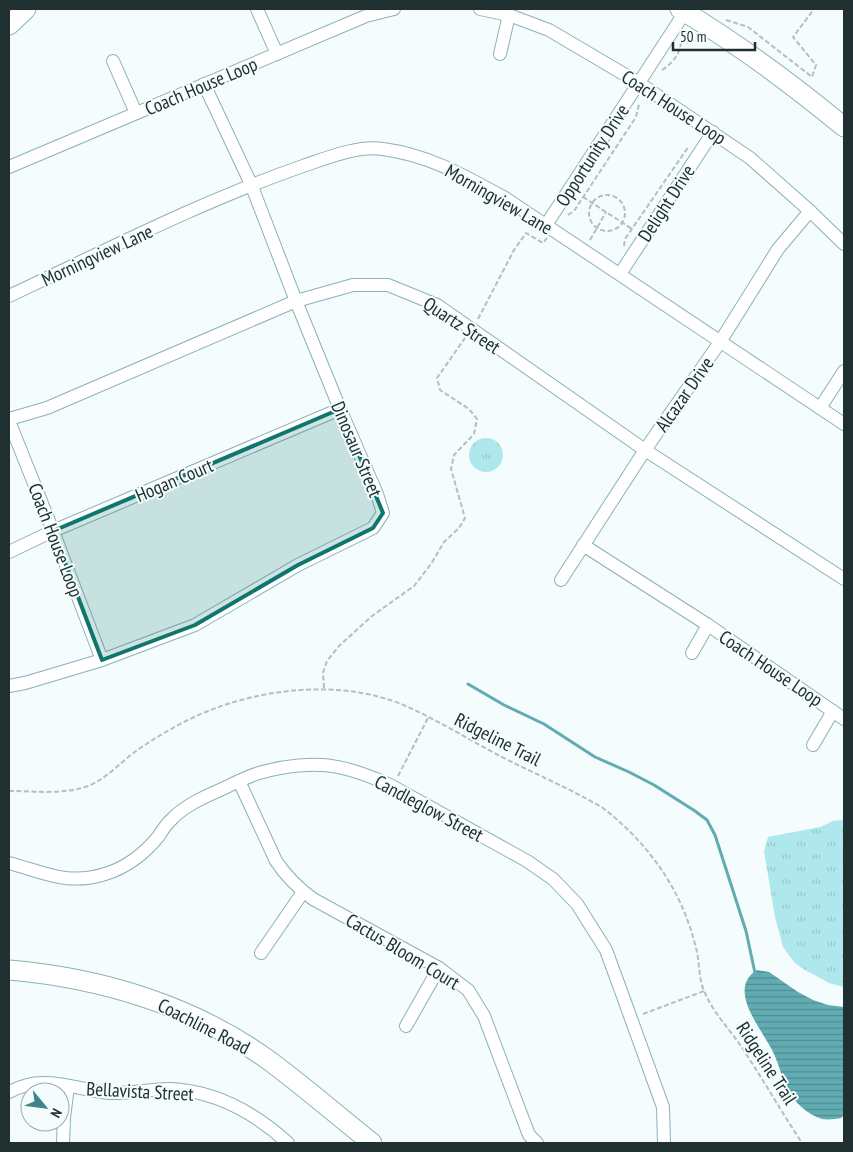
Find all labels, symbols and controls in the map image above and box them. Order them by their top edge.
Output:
scale bar [673,20,756,52]
text: 50 m [680,27,706,46]
street label: Coach House Loop [141,52,261,120]
street label: Coach House Loop [617,64,731,150]
street label: Opportunity Drive [550,99,634,211]
street label: Morningview Lane [441,159,557,239]
street label: Delight Drive [632,160,700,246]
street label: Morningview Lane [38,219,157,291]
street label: Quartz Street [419,291,506,359]
street label: Alcazar Drive [650,352,719,436]
street label: Dinosaur Street [326,398,388,501]
street label: Hogan Court [132,453,217,507]
street label: Coach House Loop [23,480,89,600]
street label: Coach House Loop [715,625,827,711]
street label: Ridgeline Trail [451,707,546,771]
street label: Candleglow Street [371,769,488,847]
street label: Cactus Bloom Court [342,908,465,995]
street label: Coachline Road [154,993,254,1059]
street label: Ridgeline Trail [731,1017,803,1109]
street label: Bellavista Street [86,1076,195,1106]
north arrow [20,1082,70,1132]
text: N [47,1106,66,1121]

